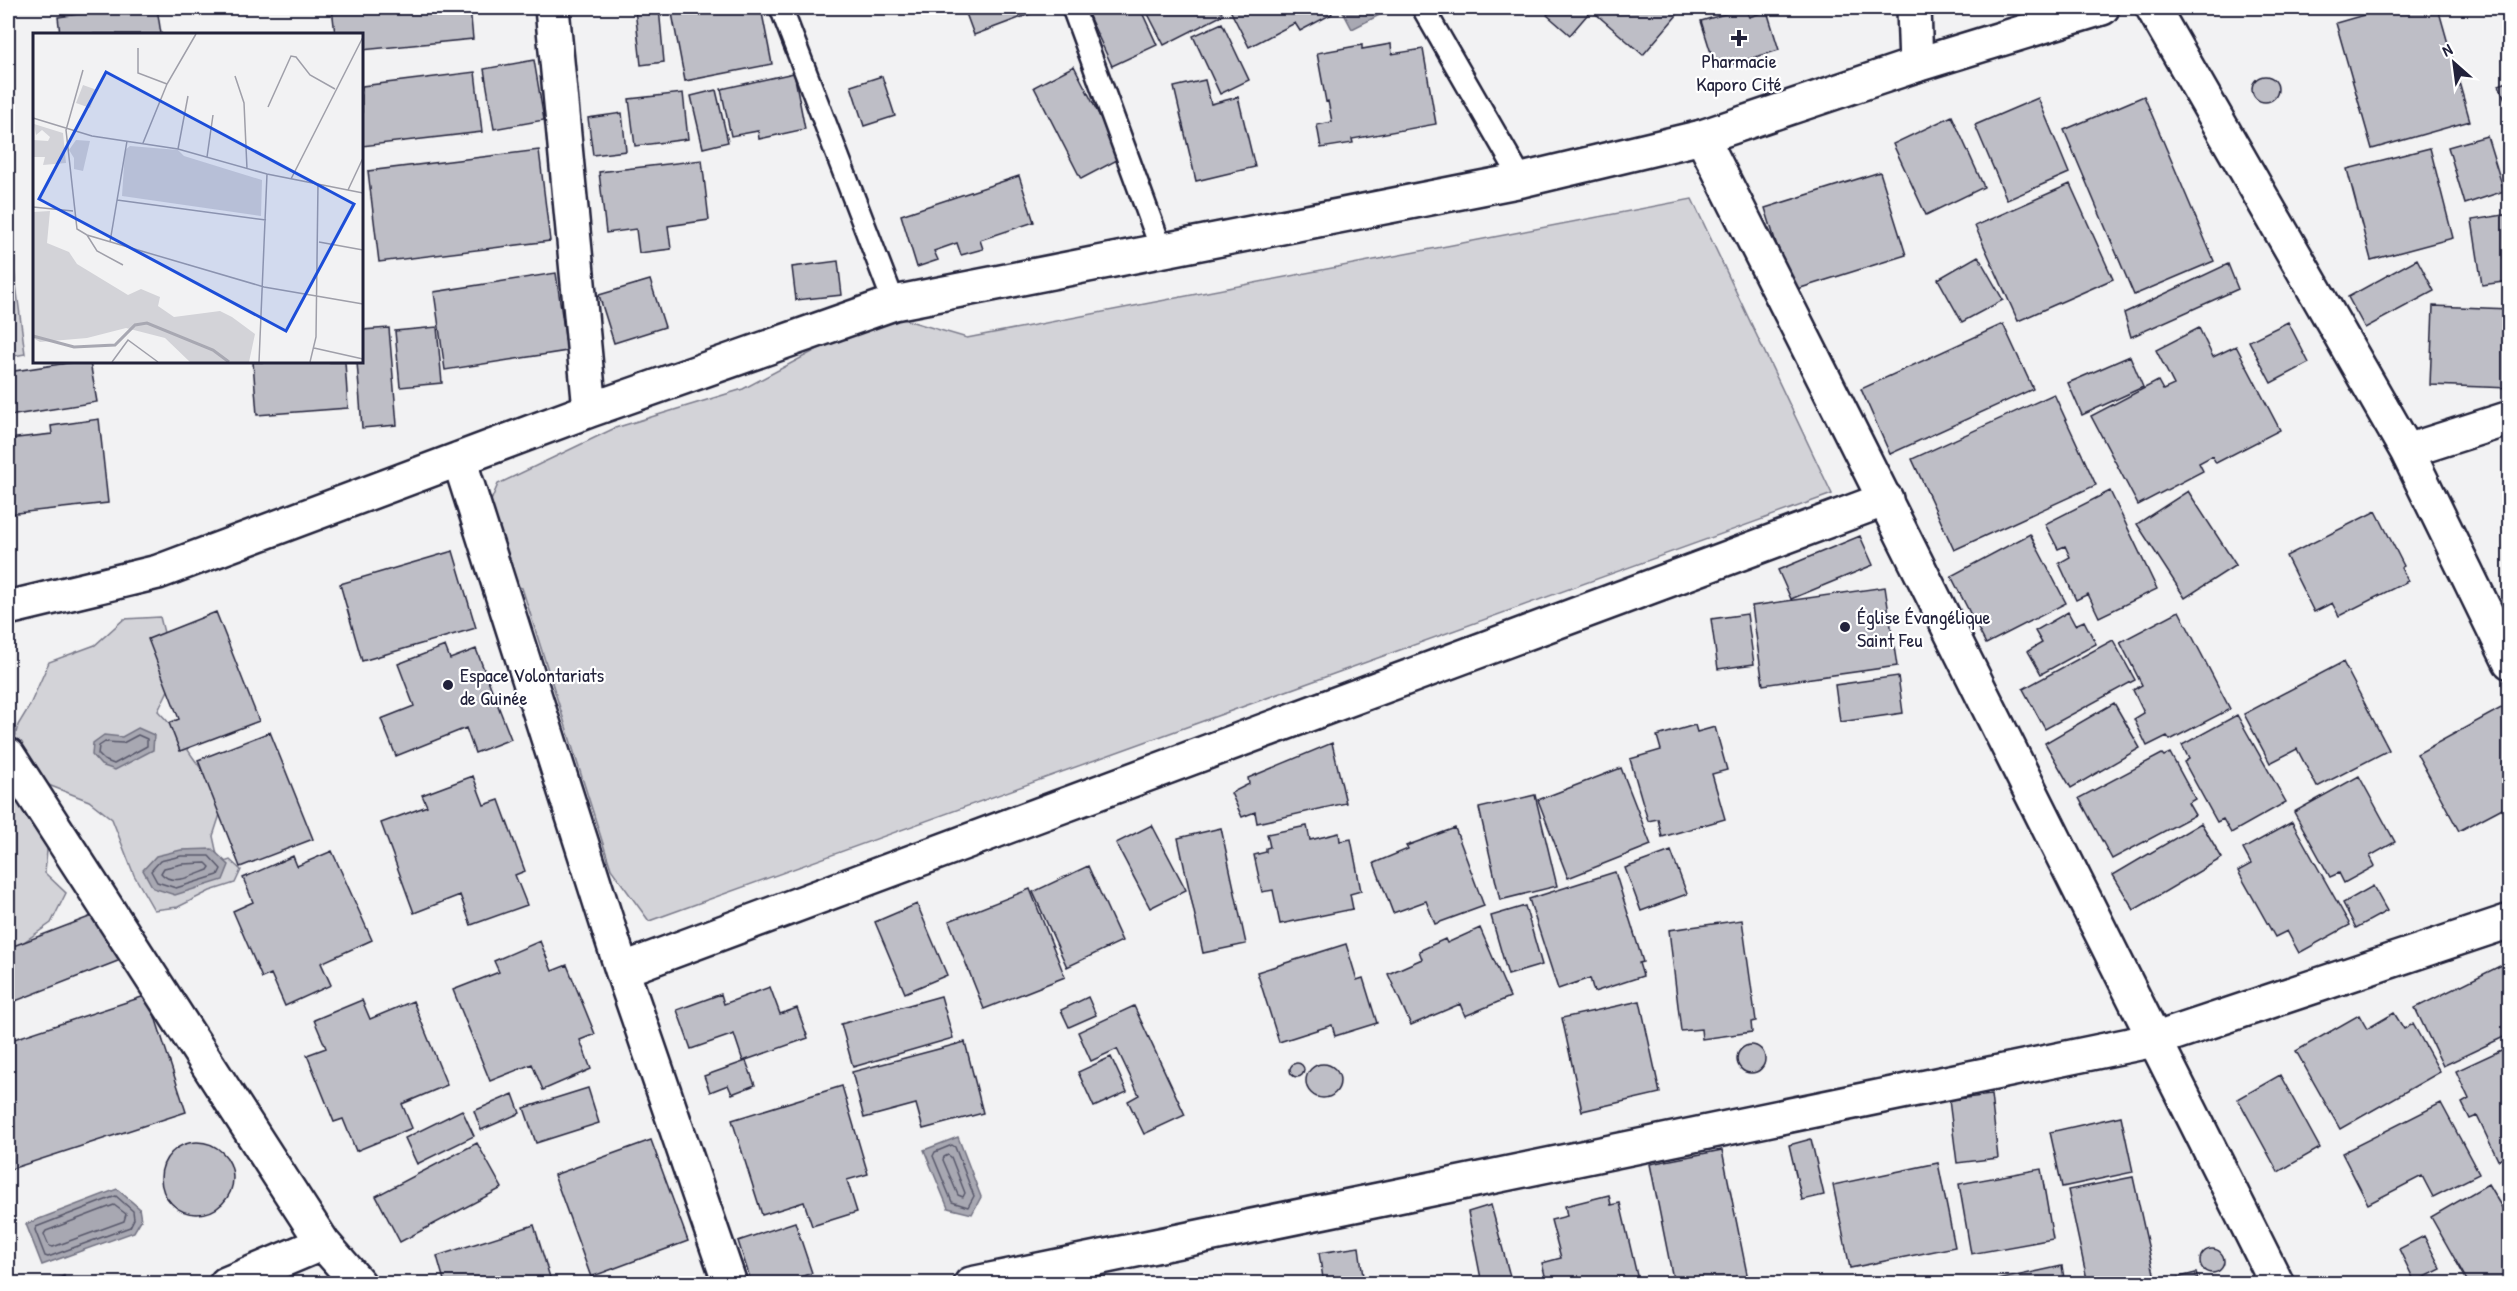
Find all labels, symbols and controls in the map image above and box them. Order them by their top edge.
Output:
marker: Pharmacie Kaporo Cité [1732,31,1746,45]
inset map [33,33,363,363]
north arrow [2424,33,2484,93]
text: N [2438,38,2456,61]
place label: Pharmacie Kaporo Cité [1696,47,1782,97]
place label: Église Évangélique Saint Feu [1857,603,1990,653]
marker: Église Évangélique Saint Feu [1838,620,1852,634]
place label: Espace Volontariats de Guinée [460,661,605,711]
marker: Espace Volontariats de Guinée [441,678,455,692]

